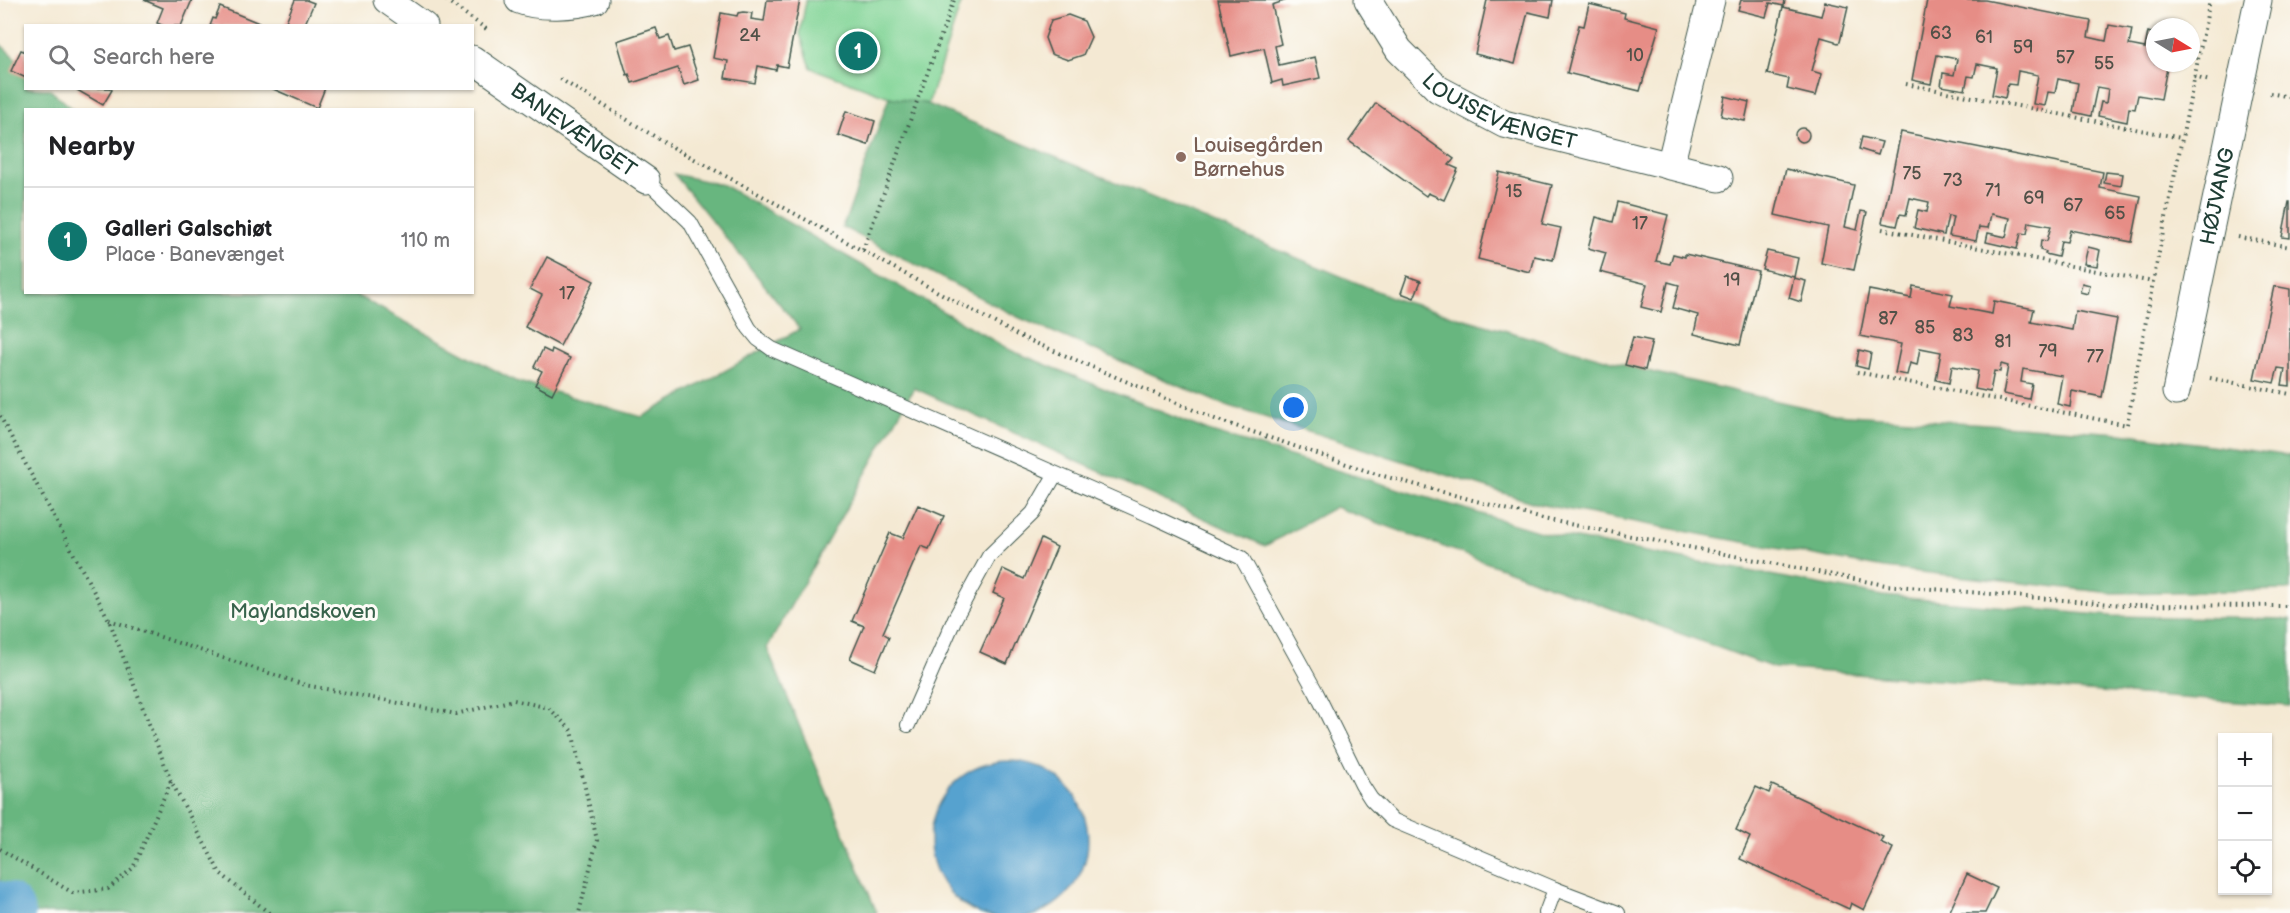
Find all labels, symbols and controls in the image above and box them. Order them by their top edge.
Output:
north arrow [2146,18,2200,72]
house number: 63 [1930,23,1952,44]
search box [24,24,474,90]
house number: 24 [739,25,761,46]
house number: 61 [1975,27,1993,48]
pin: 1 [838,28,878,74]
house number: 59 [2013,37,2033,58]
icon: search [45,41,78,74]
text: Search here [93,44,215,71]
house number: 10 [1626,45,1644,66]
house number: 57 [2055,47,2075,68]
house number: 55 [2094,53,2114,74]
street label: LOUISEVÆNGET [1416,68,1580,155]
street label: BANEVÆNGET [506,78,642,183]
text: Nearby [48,132,135,163]
place label: Louisegården Børnehus [1193,133,1323,182]
street label: HØJVANG [2195,145,2240,247]
marker: Louisegården Børnehus [1174,150,1188,164]
house number: 75 [1902,163,1922,184]
house number: 73 [1943,170,1963,191]
house number: 71 [1985,180,2001,201]
house number: 15 [1505,181,1523,202]
house number: 69 [2023,188,2045,209]
house number: 67 [2063,195,2083,216]
house number: 65 [2104,203,2126,224]
house number: 17 [1632,213,1648,234]
text: Galleri Galschiøt [105,216,272,243]
text: 1 [63,229,72,253]
text: 110 m [401,229,450,253]
text: Place · Banevænget [105,243,284,267]
house number: 19 [1723,270,1741,291]
house number: 17 [559,283,575,304]
house number: 87 [1878,308,1898,329]
house number: 85 [1915,317,1935,338]
house number: 83 [1952,325,1974,346]
house number: 81 [1994,331,2012,352]
house number: 79 [2038,341,2058,362]
house number: 77 [2086,346,2104,367]
your location [1279,393,1308,422]
park label: Maylandskoven [230,599,376,624]
map controls [2218,733,2272,895]
button: + [2218,733,2272,787]
button: − [2218,787,2272,841]
button: locate [2218,841,2272,895]

